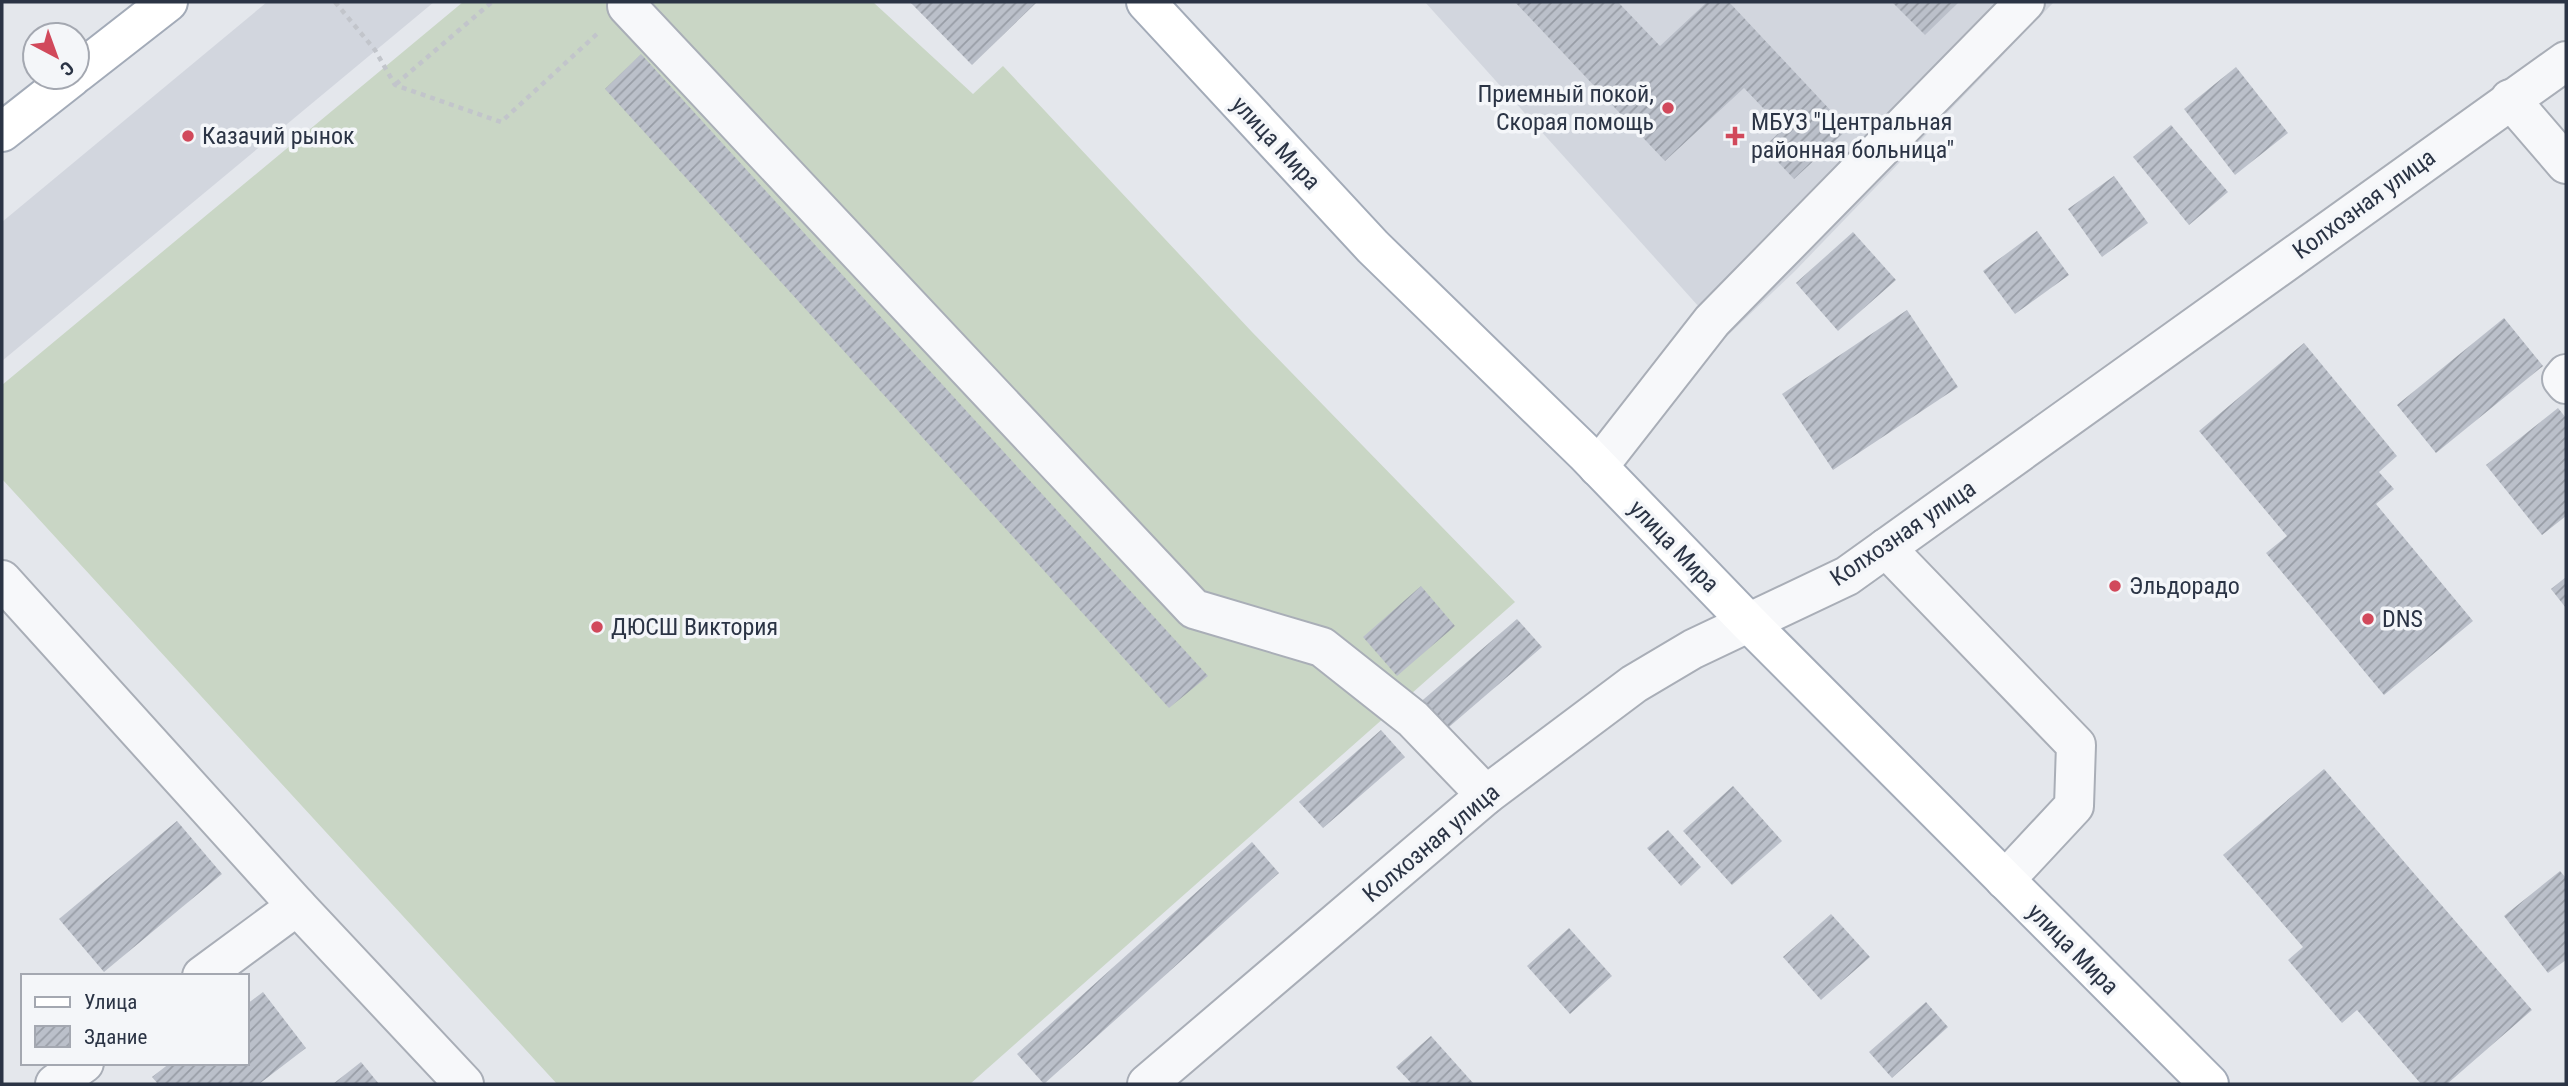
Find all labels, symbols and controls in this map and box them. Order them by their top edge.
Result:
north arrow [21,21,91,91]
text: С [55,56,78,81]
place label: Приемный покой, Скорая помощь [1477,80,1654,136]
street label: улица Мира [1226,91,1326,195]
marker: Приемный покой, Скорая помощь [1660,100,1676,116]
place label: МБУЗ "Центральная районная больница" [1751,108,1954,164]
place label: Казачий рынок [202,122,355,150]
marker: МБУЗ "Центральная районная больница" [1725,126,1745,146]
marker: Казачий рынок [180,128,196,144]
street label: Колхозная улица [2287,143,2441,265]
street label: Колхозная улица [1825,474,1981,592]
street label: улица Мира [1623,494,1725,598]
place label: Эльдорадо [2129,572,2240,600]
marker: Эльдорадо [2107,578,2123,594]
place label: DNS [2382,605,2423,633]
marker: DNS [2360,611,2376,627]
place label: ДЮСШ Виктория [611,613,778,641]
marker: ДЮСШ Виктория [589,619,605,635]
street label: Колхозная улица [1357,778,1505,908]
street label: улица Мира [2022,898,2124,1000]
legend [21,974,248,1065]
text: Улица [84,990,137,1014]
text: Здание [84,1025,148,1049]

